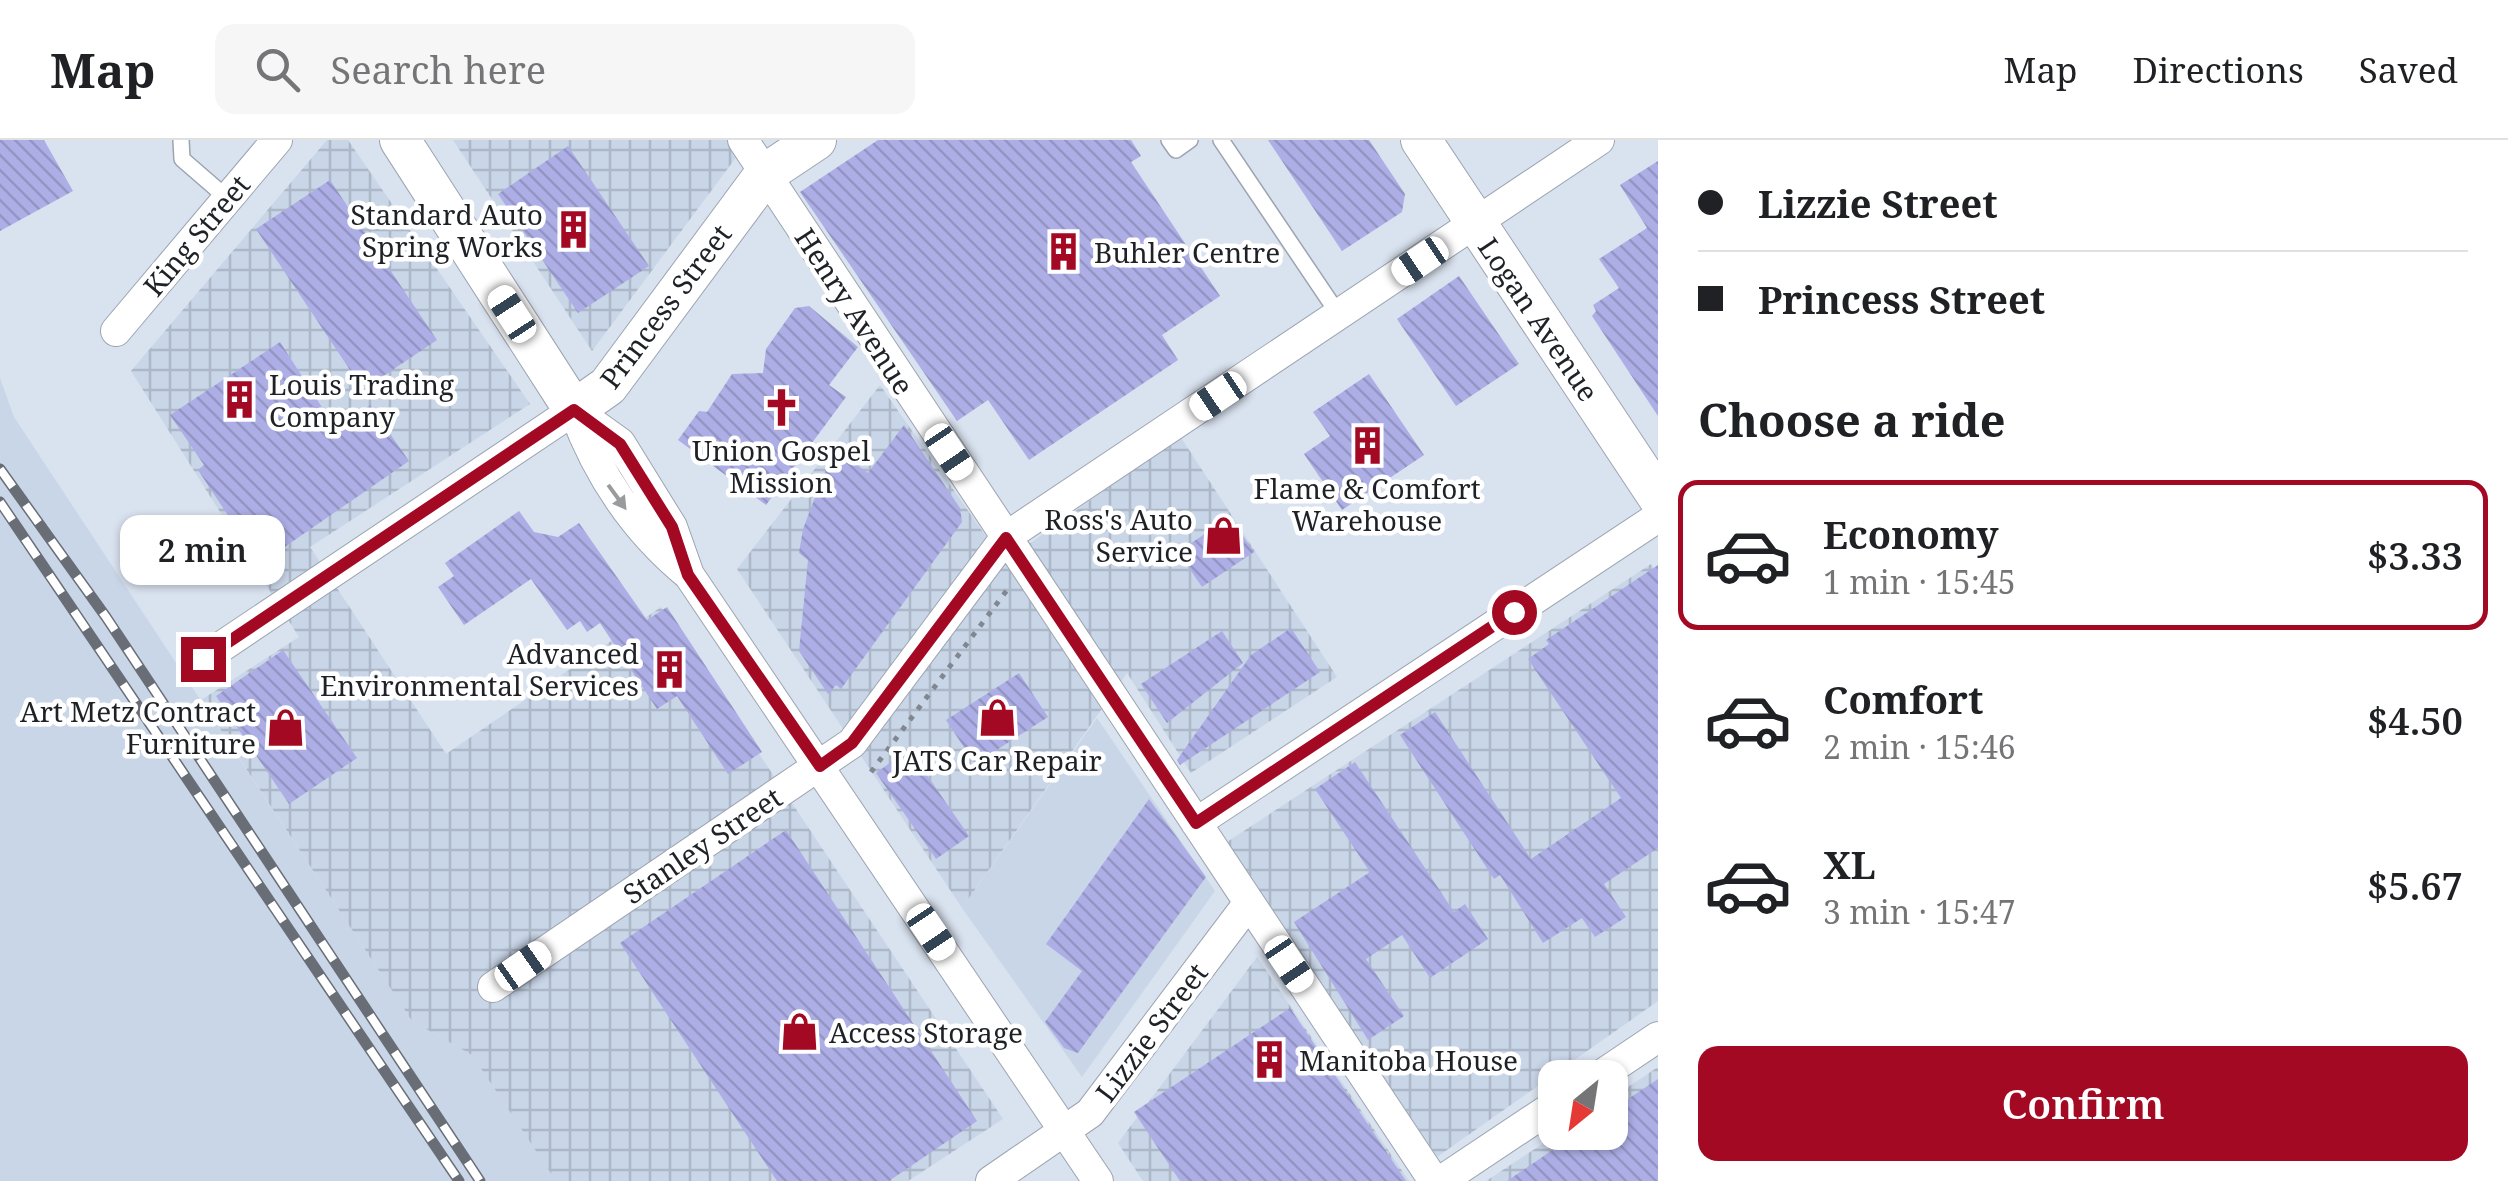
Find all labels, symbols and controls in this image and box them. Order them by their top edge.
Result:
search box [215,24,915,114]
text: Map [50,37,155,102]
icon: search [250,42,305,97]
text: Search here [330,43,546,95]
text: Map [2004,46,2078,93]
text: Directions [2133,46,2304,93]
text: Saved [2359,46,2458,93]
street label: King Street [134,166,258,304]
text: Lizzie Street [1758,177,1998,229]
place label: Standard Auto Spring Works [350,195,543,265]
building icon: Standard Auto Spring Works [552,209,594,251]
street label: Princess Street [591,216,739,396]
street label: Henry Avenue [787,220,923,402]
street label: Logan Avenue [1470,230,1608,408]
building icon: Buhler Centre [1043,231,1085,273]
car [1387,232,1453,290]
place label: Buhler Centre [1094,233,1280,271]
text: Princess Street [1758,273,2045,325]
car [483,281,541,347]
place label: Louis Trading Company [269,365,454,435]
car [1185,367,1251,425]
building icon: Louis Trading Company [218,379,260,421]
church icon: Union Gospel Mission [760,386,802,428]
text: Choose a ride [1698,389,2006,450]
car [920,419,978,485]
building icon: Flame & Comfort Warehouse [1346,424,1388,466]
place label: Union Gospel Mission [692,431,870,501]
place label: Flame & Comfort Warehouse [1253,469,1481,539]
one-way arrow [607,483,627,510]
place label: Ross's Auto Service [1044,500,1193,570]
text: Economy [1823,508,1999,560]
icon: car [1703,510,1793,600]
callout: 2 min [120,514,286,584]
shop icon: Ross's Auto Service [1202,514,1244,556]
text: 2 min [158,528,247,571]
text: $3.33 [2367,529,2463,581]
text: 1 min · 15:45 [1823,560,2016,603]
route start [1492,590,1537,635]
place label: Advanced Environmental Services [320,634,639,704]
route end [181,637,226,682]
building icon: Advanced Environmental Services [648,648,690,690]
text: Comfort [1823,673,1983,725]
icon: car [1703,675,1793,765]
place label: Art Metz Contract Furniture [20,692,256,762]
text: $4.50 [2367,694,2463,746]
shop icon: JATS Car Repair [976,697,1018,739]
shop icon: Art Metz Contract Furniture [265,706,307,748]
text: 2 min · 15:46 [1823,725,2016,768]
place label: JATS Car Repair [891,741,1102,779]
street label: Stanley Street [615,778,789,912]
text: XL [1823,838,1876,890]
icon: car [1703,840,1793,930]
text: $5.67 [2367,859,2463,911]
text: 3 min · 15:47 [1823,890,2016,933]
car [902,899,960,965]
car [1260,931,1318,997]
car [490,937,556,995]
street label: Lizzie Street [1086,955,1216,1109]
shop icon: Access Storage [778,1011,820,1053]
place label: Access Storage [829,1013,1023,1051]
building icon: Manitoba House [1248,1039,1290,1081]
place label: Manitoba House [1299,1041,1518,1079]
button: Confirm [1698,1046,2468,1161]
north arrow [1538,1060,1628,1150]
map controls [1538,1060,1628,1150]

